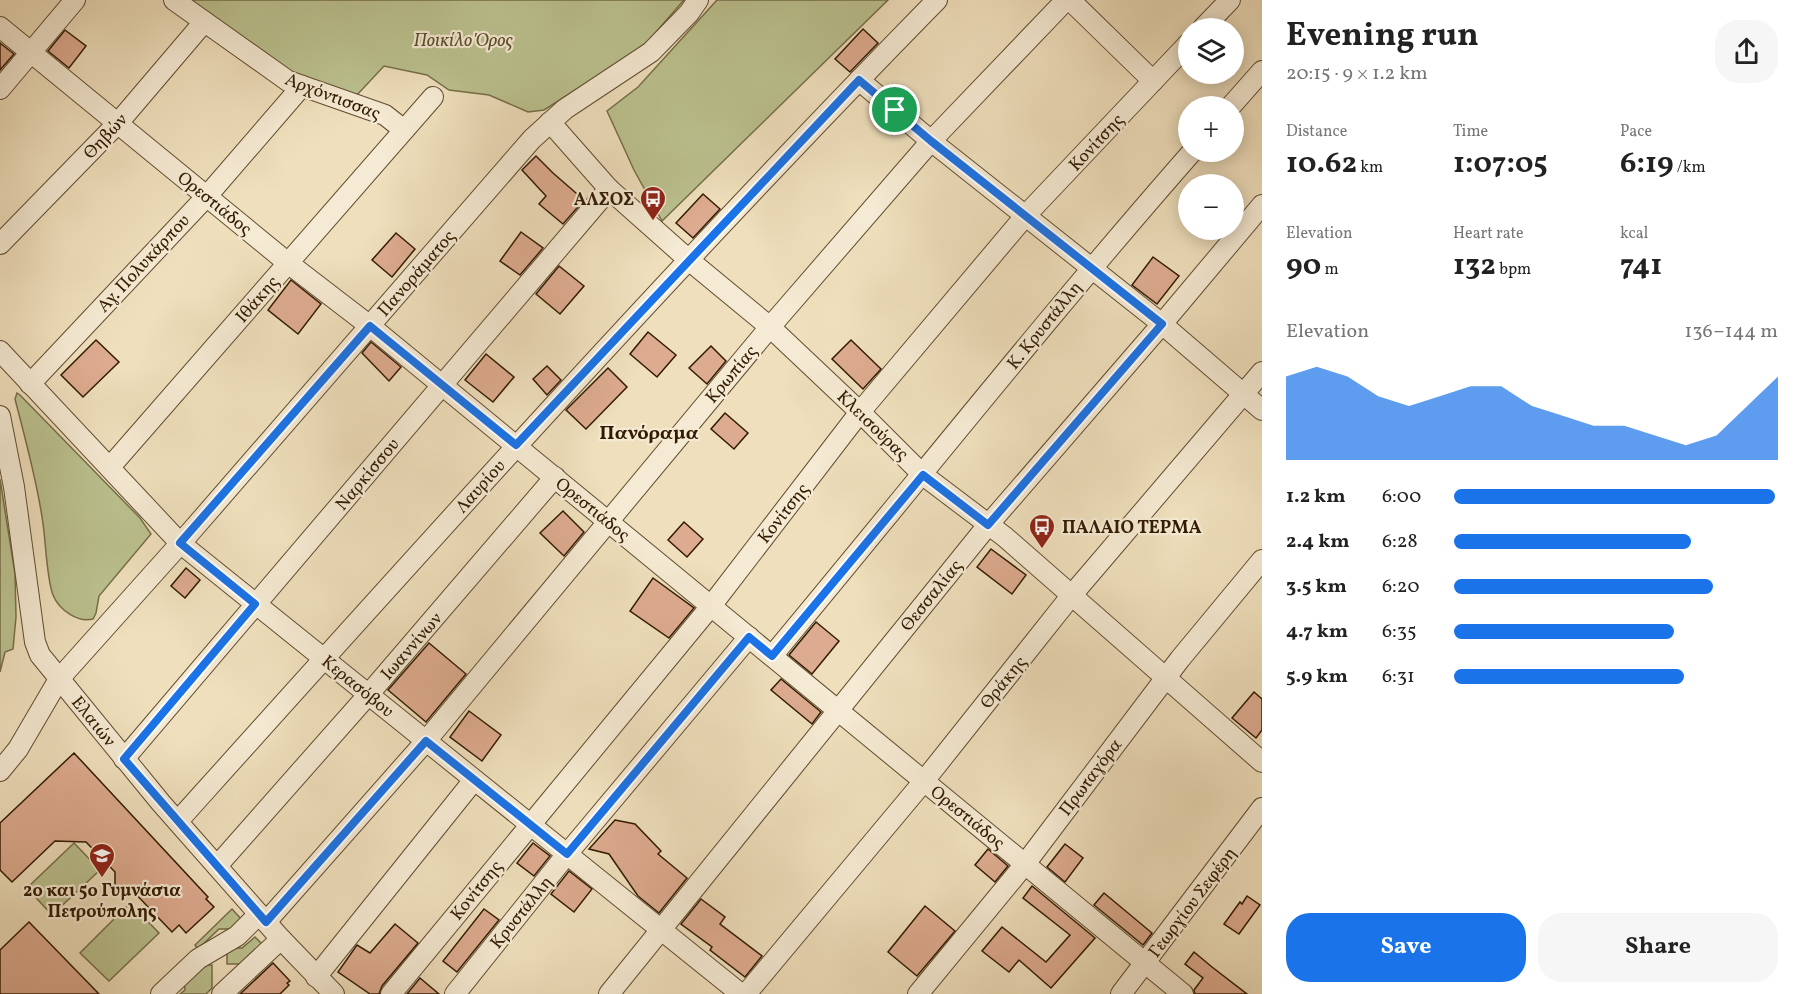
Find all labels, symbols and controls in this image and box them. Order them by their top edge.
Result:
text: Evening run [1286,14,1479,60]
map controls [1178,18,1244,240]
button: layers [1178,18,1244,84]
button: share [1715,20,1778,83]
park label: Ποικίλο Όρος [413,29,513,54]
text: 20:15 · 9 × 1.2 km [1286,60,1428,88]
street label: Αρχόντισσας [281,68,384,127]
pin [869,84,920,135]
icon: arrive [878,93,911,126]
button: + [1178,96,1244,162]
street label: Θηβών [78,108,134,165]
street label: Κονίτσης [1064,109,1130,177]
text: Distance [1286,121,1347,143]
text: Time [1453,121,1488,143]
text: Pace [1620,121,1652,143]
text: 10.62 [1286,143,1357,185]
text: 1:07:05 [1453,143,1548,185]
text: 6:19 [1620,143,1674,185]
text: km [1357,157,1383,179]
text: /km [1674,157,1706,179]
street label: Ορεστιάδος [171,166,257,242]
button: − [1178,174,1244,240]
bus stop icon: ΑΛΣΟΣ [638,184,668,222]
place label: ΑΛΣΟΣ [574,188,634,213]
street label: Αγ. Πολυκάρπου [92,209,196,319]
text: Elevation [1286,223,1353,245]
text: Heart rate [1453,223,1524,245]
text: kcal [1620,223,1648,245]
street label: Πανοράματος [372,225,462,323]
text: 90 [1286,245,1321,287]
text: 132 [1453,245,1496,287]
text: 741 [1620,245,1662,287]
text: m [1321,259,1339,281]
text: bpm [1496,259,1531,281]
street label: Ιθάκης [231,271,286,329]
street label: Κ. Κρυστάλλη [1002,276,1089,375]
text: Elevation [1286,318,1369,346]
text: 136–144 m [1685,318,1778,346]
street label: Κρωπίας [700,340,764,410]
street label: Κλεισούρας [830,385,914,467]
district label: Πανόραμα [599,420,699,448]
street label: Ναρκίσσου [330,433,406,517]
street label: Λαυρίου [450,455,512,519]
street label: Ορεστιάδος [549,472,635,548]
street label: Κονίτσης [753,478,816,550]
text: 1.2 km [1286,483,1346,511]
text: 6:00 [1382,483,1421,511]
bus stop icon: ΠΑΛΑΙΟ ΤΕΡΜΑ [1027,512,1057,550]
place label: ΠΑΛΑΙΟ ΤΕΡΜΑ [1062,516,1202,541]
text: 2.4 km [1286,528,1350,556]
text: 6:28 [1382,528,1418,556]
street label: Θεσσαλίας [895,555,969,637]
text: 3.5 km [1286,573,1347,601]
text: 6:20 [1382,573,1419,601]
street label: Ιωαννίνων [376,607,449,686]
text: 4.7 km [1286,618,1348,646]
text: 6:35 [1382,618,1417,646]
street label: Κερασόβου [315,650,399,724]
street label: Θράκης [975,651,1033,715]
text: 5.9 km [1286,663,1348,691]
text: 6:31 [1382,663,1415,691]
street label: Ελαιών [65,691,121,753]
street label: Πρωταγόρα [1054,734,1129,822]
street label: Ορεστιάδος [924,780,1010,856]
school or university icon: 2ο και 5ο Γυμνάσια Πετρούπολης [87,841,117,879]
street label: Γεωργίου Σεφέρη [1143,842,1243,963]
street label: Κονίτσης [445,856,509,926]
street label: Κρυστάλλη [485,871,559,955]
place label: 2ο και 5ο Γυμνάσια Πετρούπολης [23,879,181,925]
button: Save [1286,913,1526,982]
button: Share [1538,913,1778,982]

